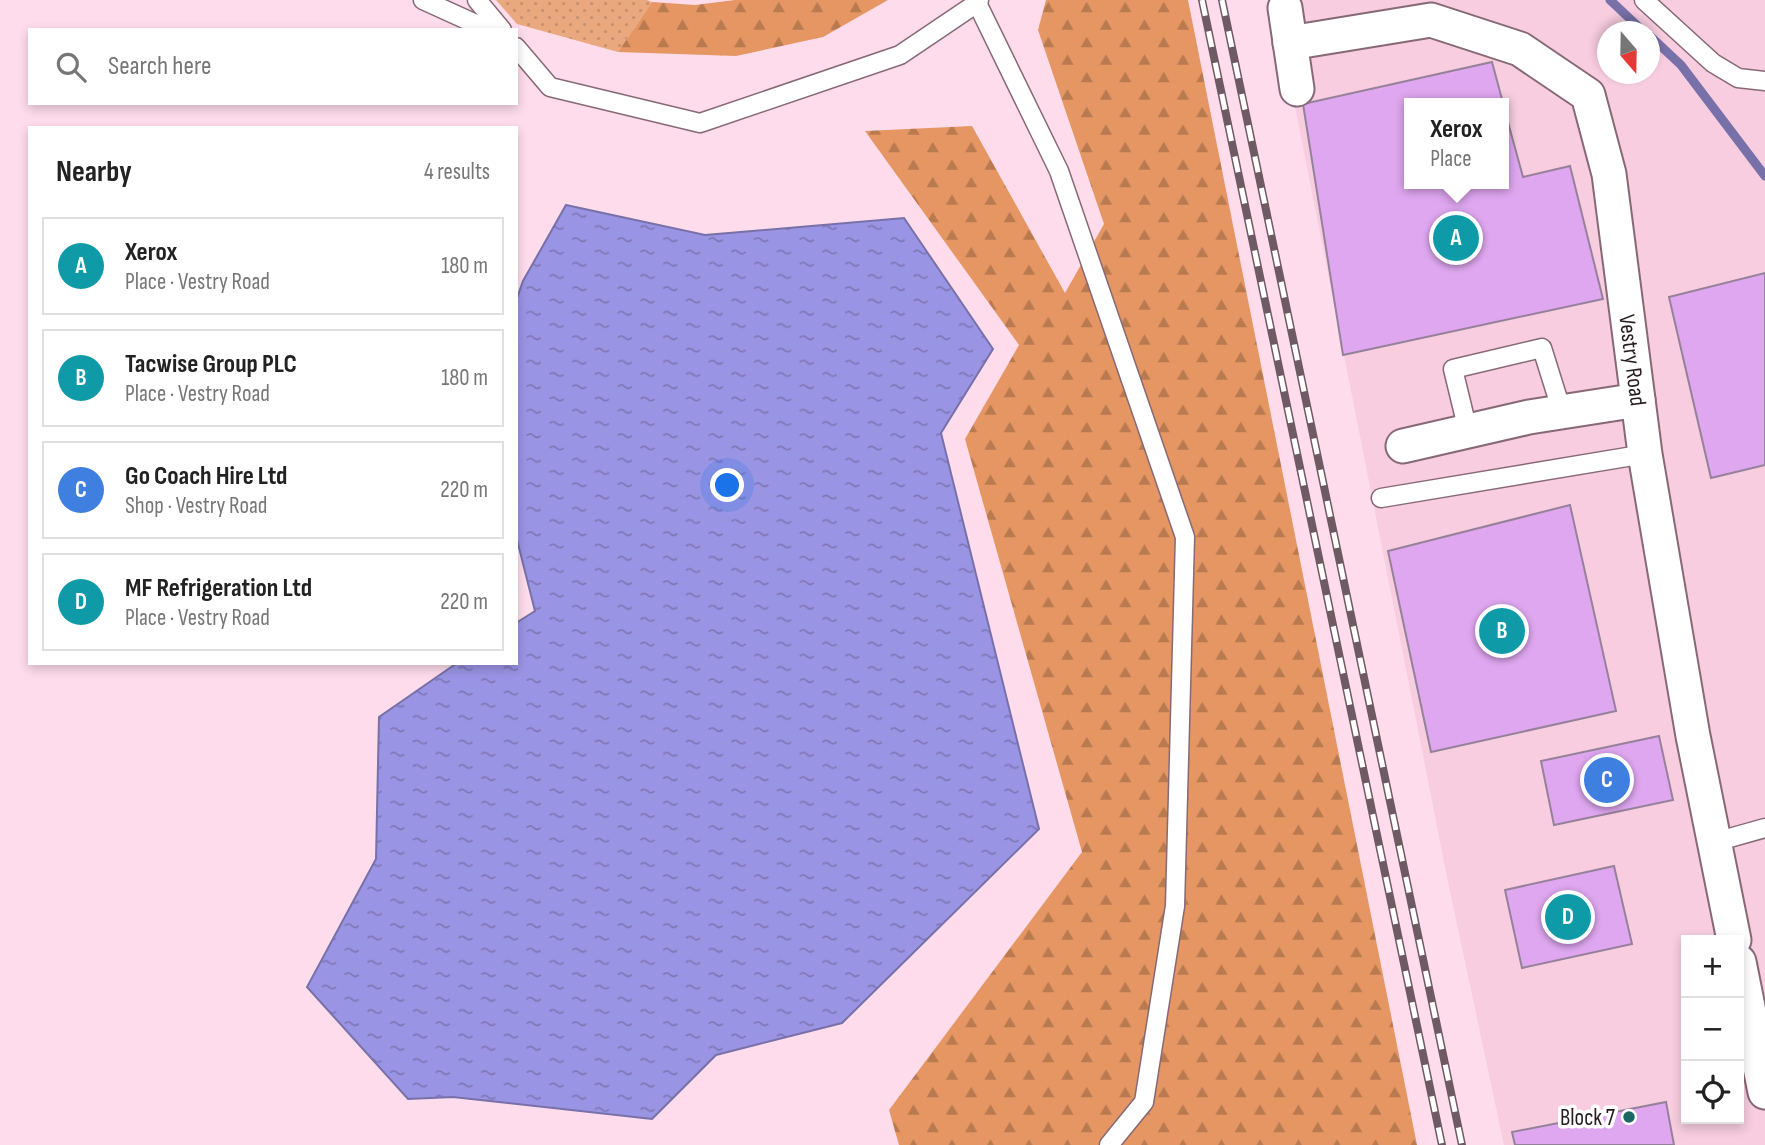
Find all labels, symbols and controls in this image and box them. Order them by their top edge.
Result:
north arrow [1597,21,1660,84]
search box [28,28,518,105]
icon: search [52,48,90,86]
text: Search here [108,51,211,82]
popup [1404,98,1509,189]
text: Xerox [1430,114,1483,145]
text: Place [1430,145,1472,173]
text: Nearby [56,154,132,190]
text: 4 results [424,158,490,186]
pin: A [1433,212,1479,264]
text: Xerox [125,237,177,268]
text: A [76,252,86,280]
text: 180 m [441,252,488,280]
text: Place · Vestry Road [125,268,270,296]
street label: Vestry Road [1612,313,1652,408]
text: Tacwise Group PLC [125,349,297,380]
text: B [76,364,86,392]
text: 180 m [441,364,488,392]
text: Place · Vestry Road [125,380,270,408]
text: Go Coach Hire Ltd [125,461,287,492]
your location [710,468,744,502]
text: C [75,476,87,504]
text: 220 m [440,476,488,504]
text: Shop · Vestry Road [125,492,267,520]
text: MF Refrigeration Ltd [125,573,312,604]
text: D [75,588,87,616]
text: 220 m [440,588,488,616]
text: Place · Vestry Road [125,604,270,632]
pin: B [1479,605,1525,657]
pin: C [1584,754,1630,806]
pin: D [1545,891,1591,943]
map controls [1681,935,1744,1124]
button: + [1681,935,1744,998]
button: − [1681,998,1744,1061]
button: locate [1681,1061,1744,1124]
place label: Block 7 [1560,1104,1615,1132]
marker: Block 7 [1621,1109,1637,1125]

